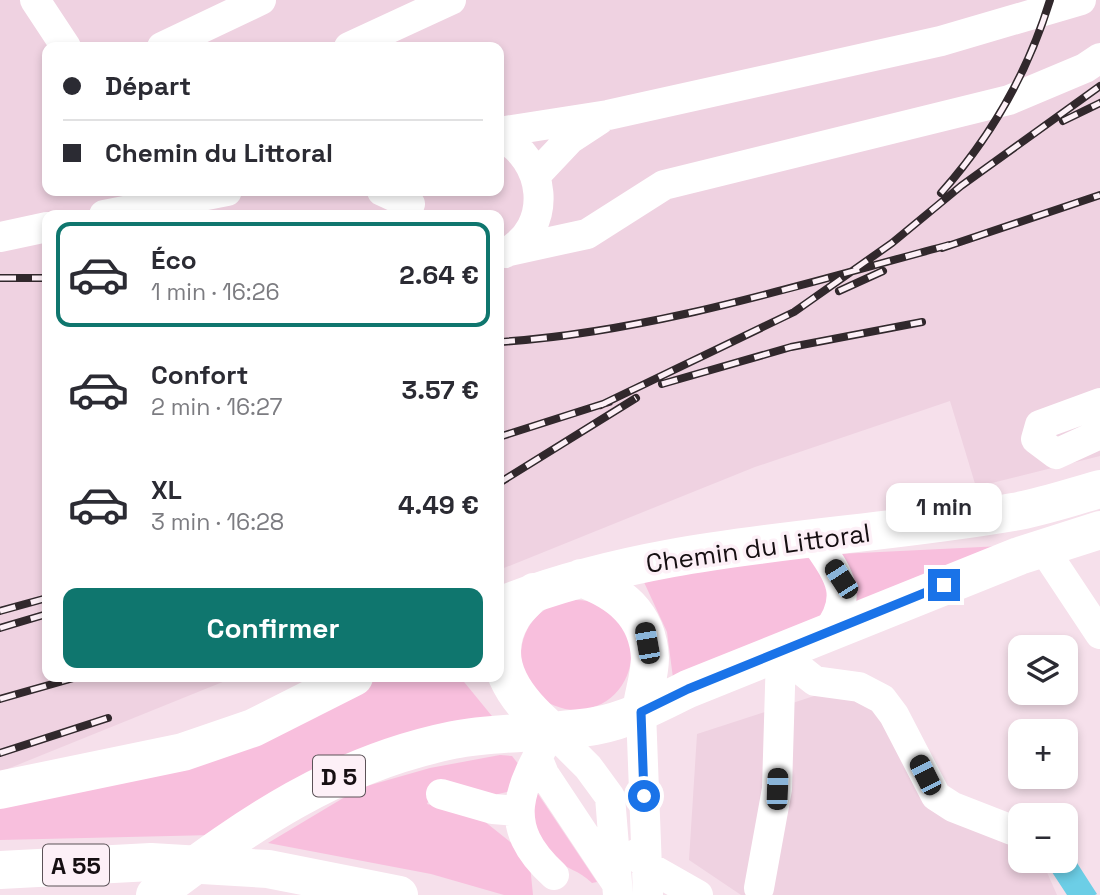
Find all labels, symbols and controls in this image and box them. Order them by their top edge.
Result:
text: Départ [105,69,191,103]
text: Chemin du Littoral [105,136,333,170]
icon: car [67,243,130,306]
text: Éco [151,243,197,277]
text: 2.64 € [399,258,479,292]
text: 1 min · 16:26 [151,277,280,307]
icon: car [67,358,130,421]
text: Confort [151,358,248,392]
text: 3.57 € [402,373,479,407]
text: 2 min · 16:27 [151,392,283,422]
icon: car [67,473,130,536]
text: XL [151,473,182,507]
callout: 1 min [886,484,1002,532]
text: 4.49 € [398,488,479,522]
text: 1 min [916,492,972,522]
text: 3 min · 16:28 [151,507,284,537]
street label: Chemin du Littoral [644,515,872,581]
car [821,556,862,602]
route end [928,569,960,601]
button: Confirmer [63,588,483,668]
car [634,620,661,666]
map controls [1008,635,1078,873]
button: layers [1008,635,1078,705]
button: + [1008,719,1078,789]
car [907,752,944,798]
road number: D 5 [313,756,365,796]
car [766,768,789,810]
route start [628,780,660,812]
button: − [1008,803,1078,873]
road number: A 55 [43,844,109,886]

